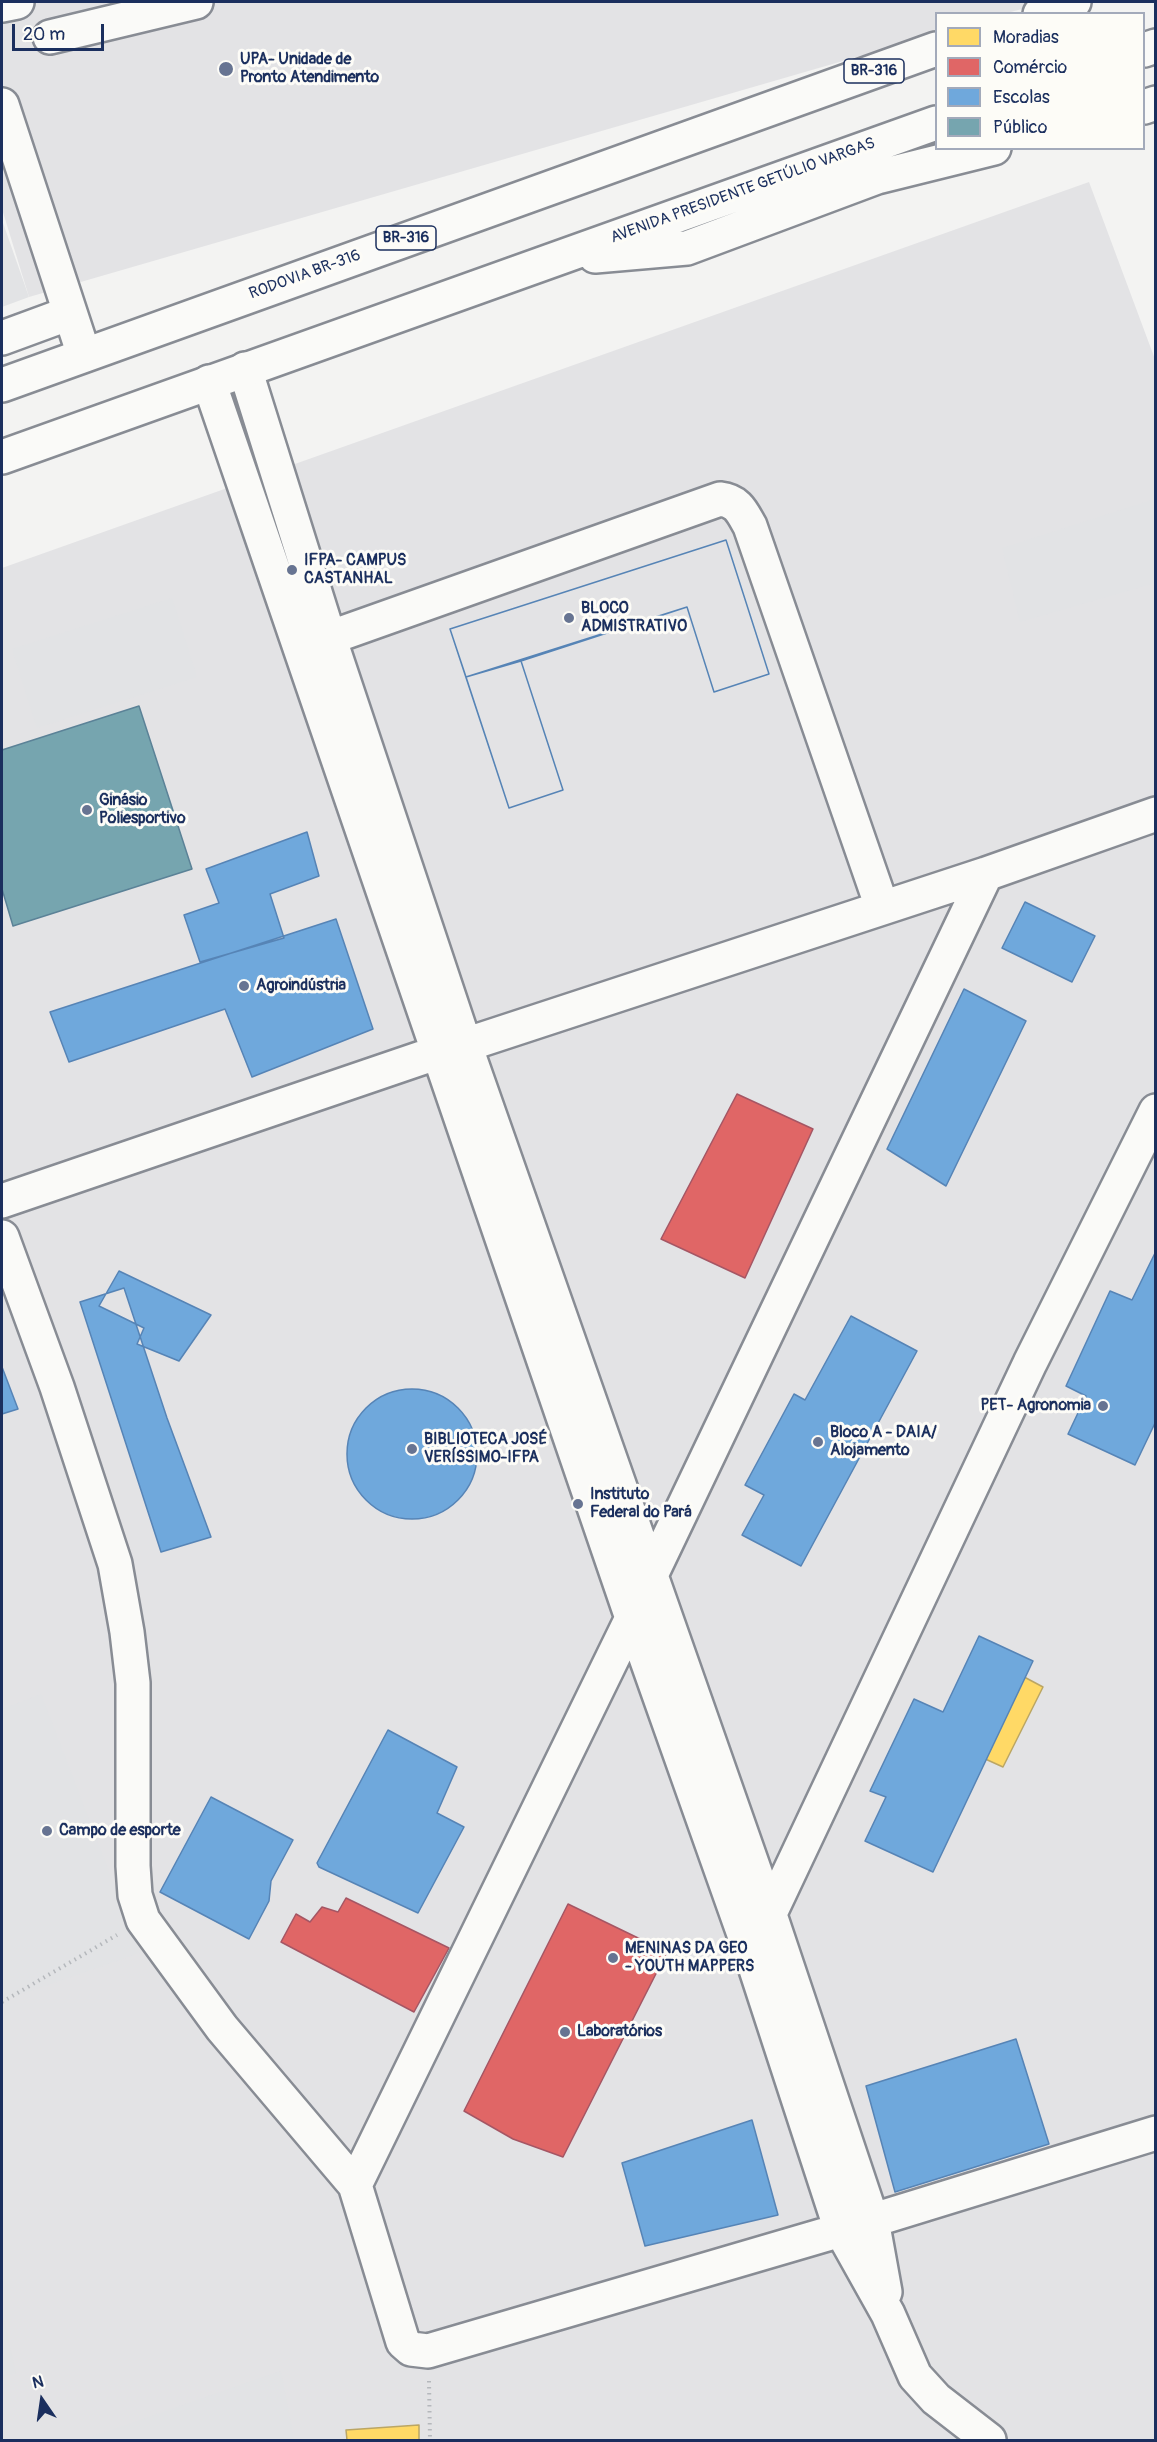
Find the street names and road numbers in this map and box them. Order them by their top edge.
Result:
road number: BR-316 [844,59,904,83]
street label: AVENIDA PRESIDENTE GETÚLIO VARGAS [608,134,878,248]
road number: BR-316 [376,226,436,250]
street label: RODOVIA BR-316 [247,246,363,304]

